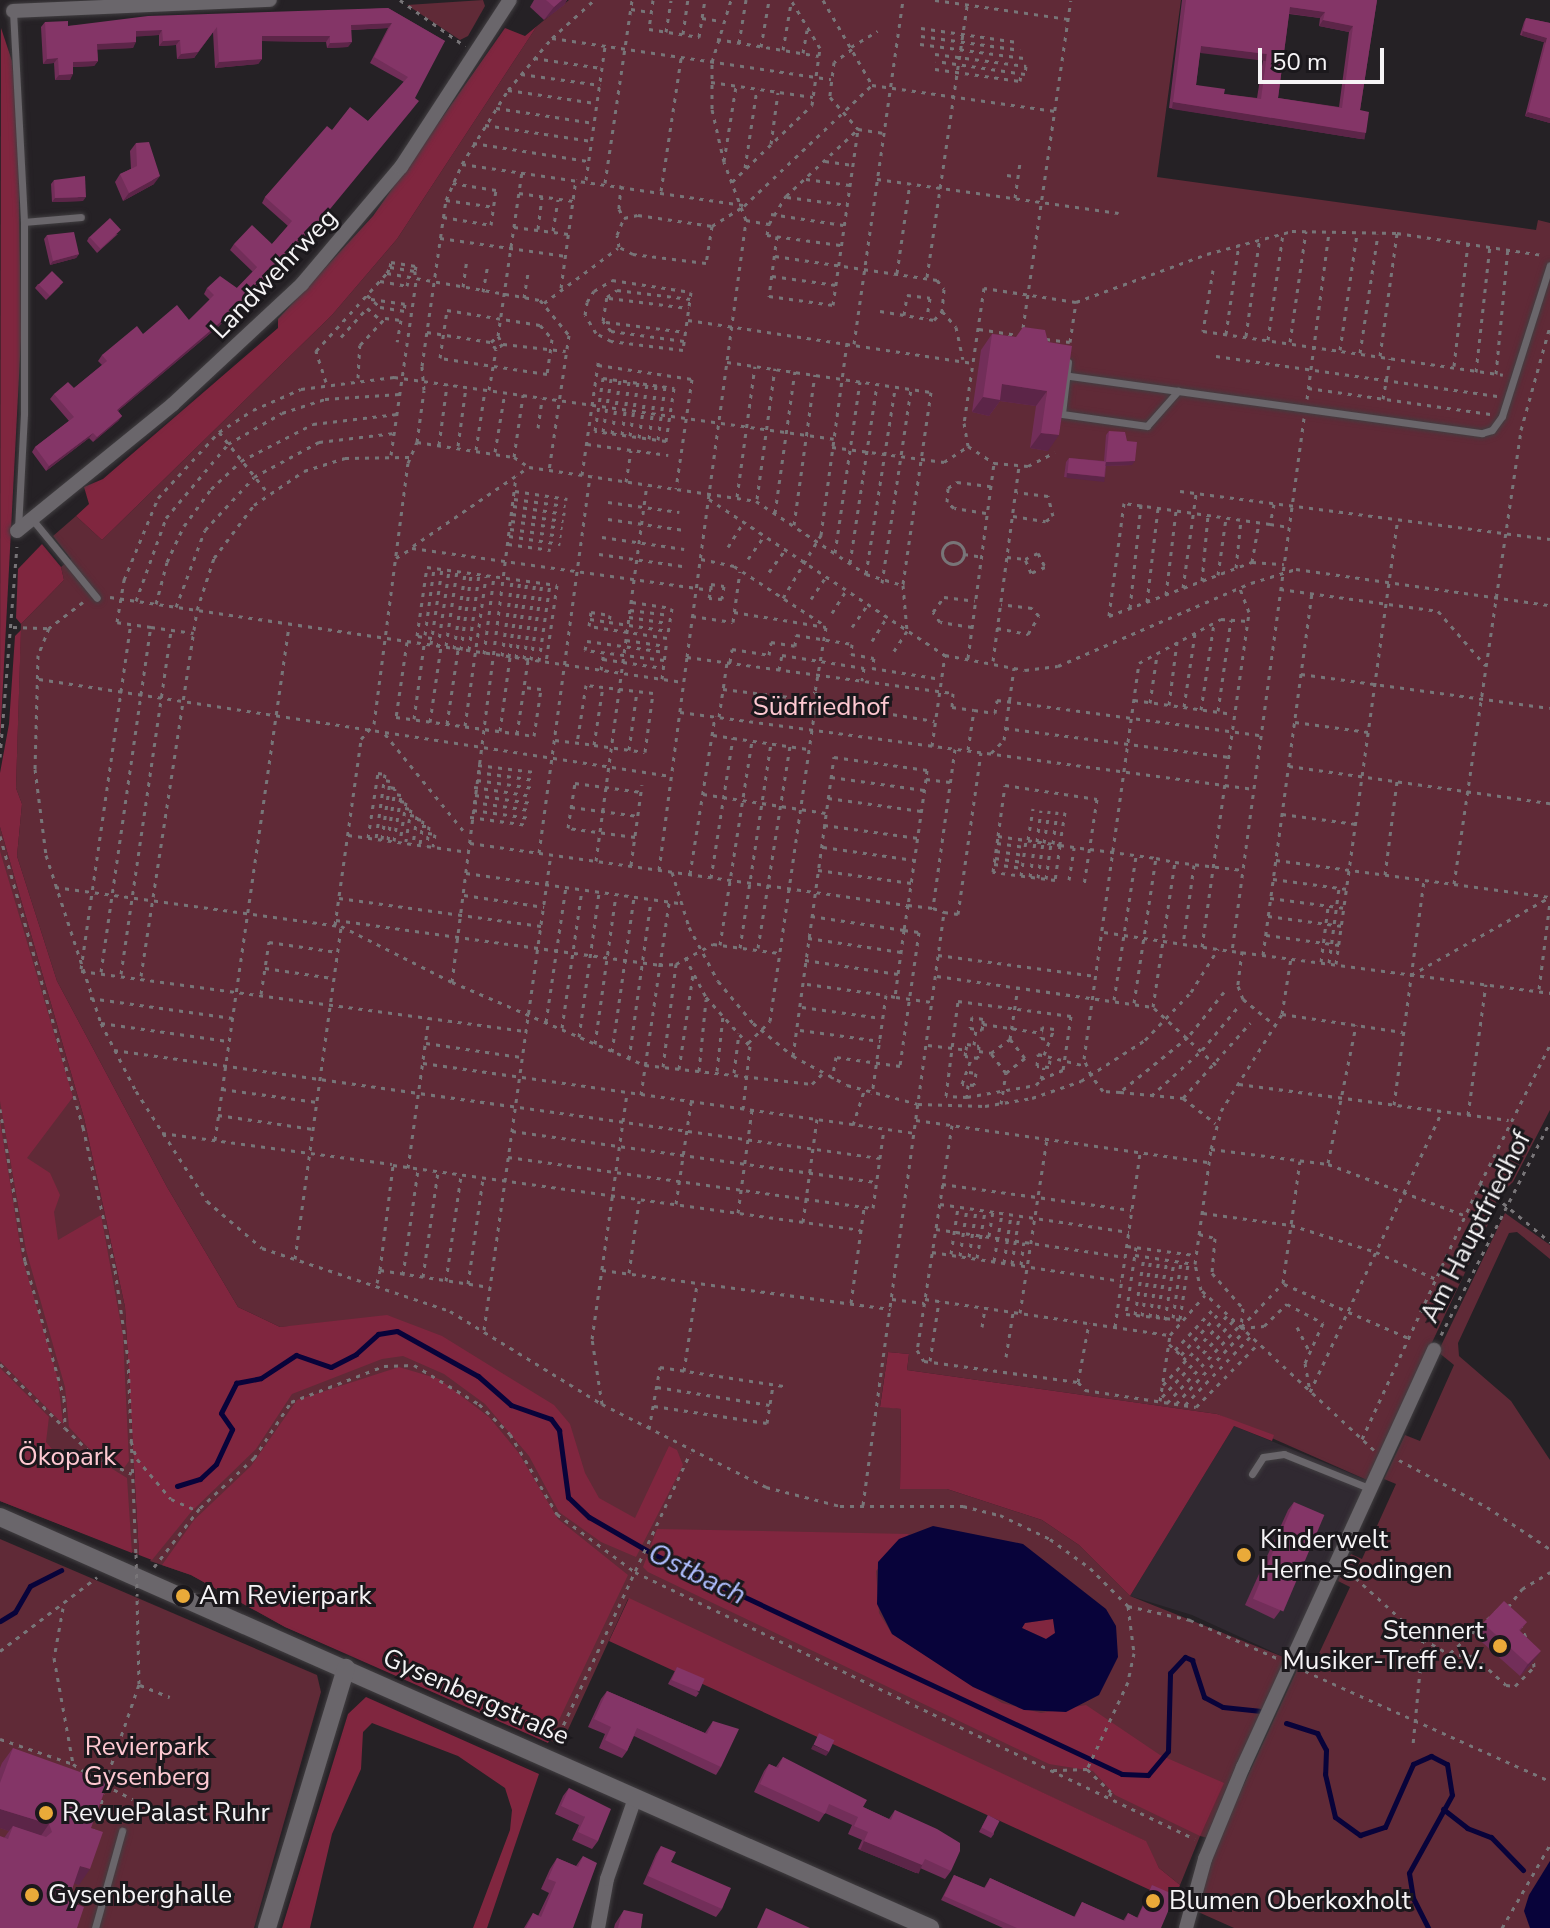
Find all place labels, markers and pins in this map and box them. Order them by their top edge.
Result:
place label: Kinderwelt Herne-Sodingen [1260,1524,1453,1586]
marker: Kinderwelt Herne-Sodingen [1235,1546,1253,1564]
place label: Am Revierpark [199,1580,371,1612]
marker: Am Revierpark [174,1587,192,1605]
place label: Stennert Musiker-Treff e.V. [1283,1615,1484,1676]
marker: Stennert Musiker-Treff e.V. [1491,1637,1509,1655]
place label: RevuePalast Ruhr [62,1797,270,1829]
marker: RevuePalast Ruhr [37,1804,55,1822]
place label: Gysenberghalle [48,1879,232,1911]
place label: Blumen Oberkoxholt [1169,1885,1411,1917]
marker: Gysenberghalle [23,1886,41,1904]
marker: Blumen Oberkoxholt [1144,1892,1162,1910]

